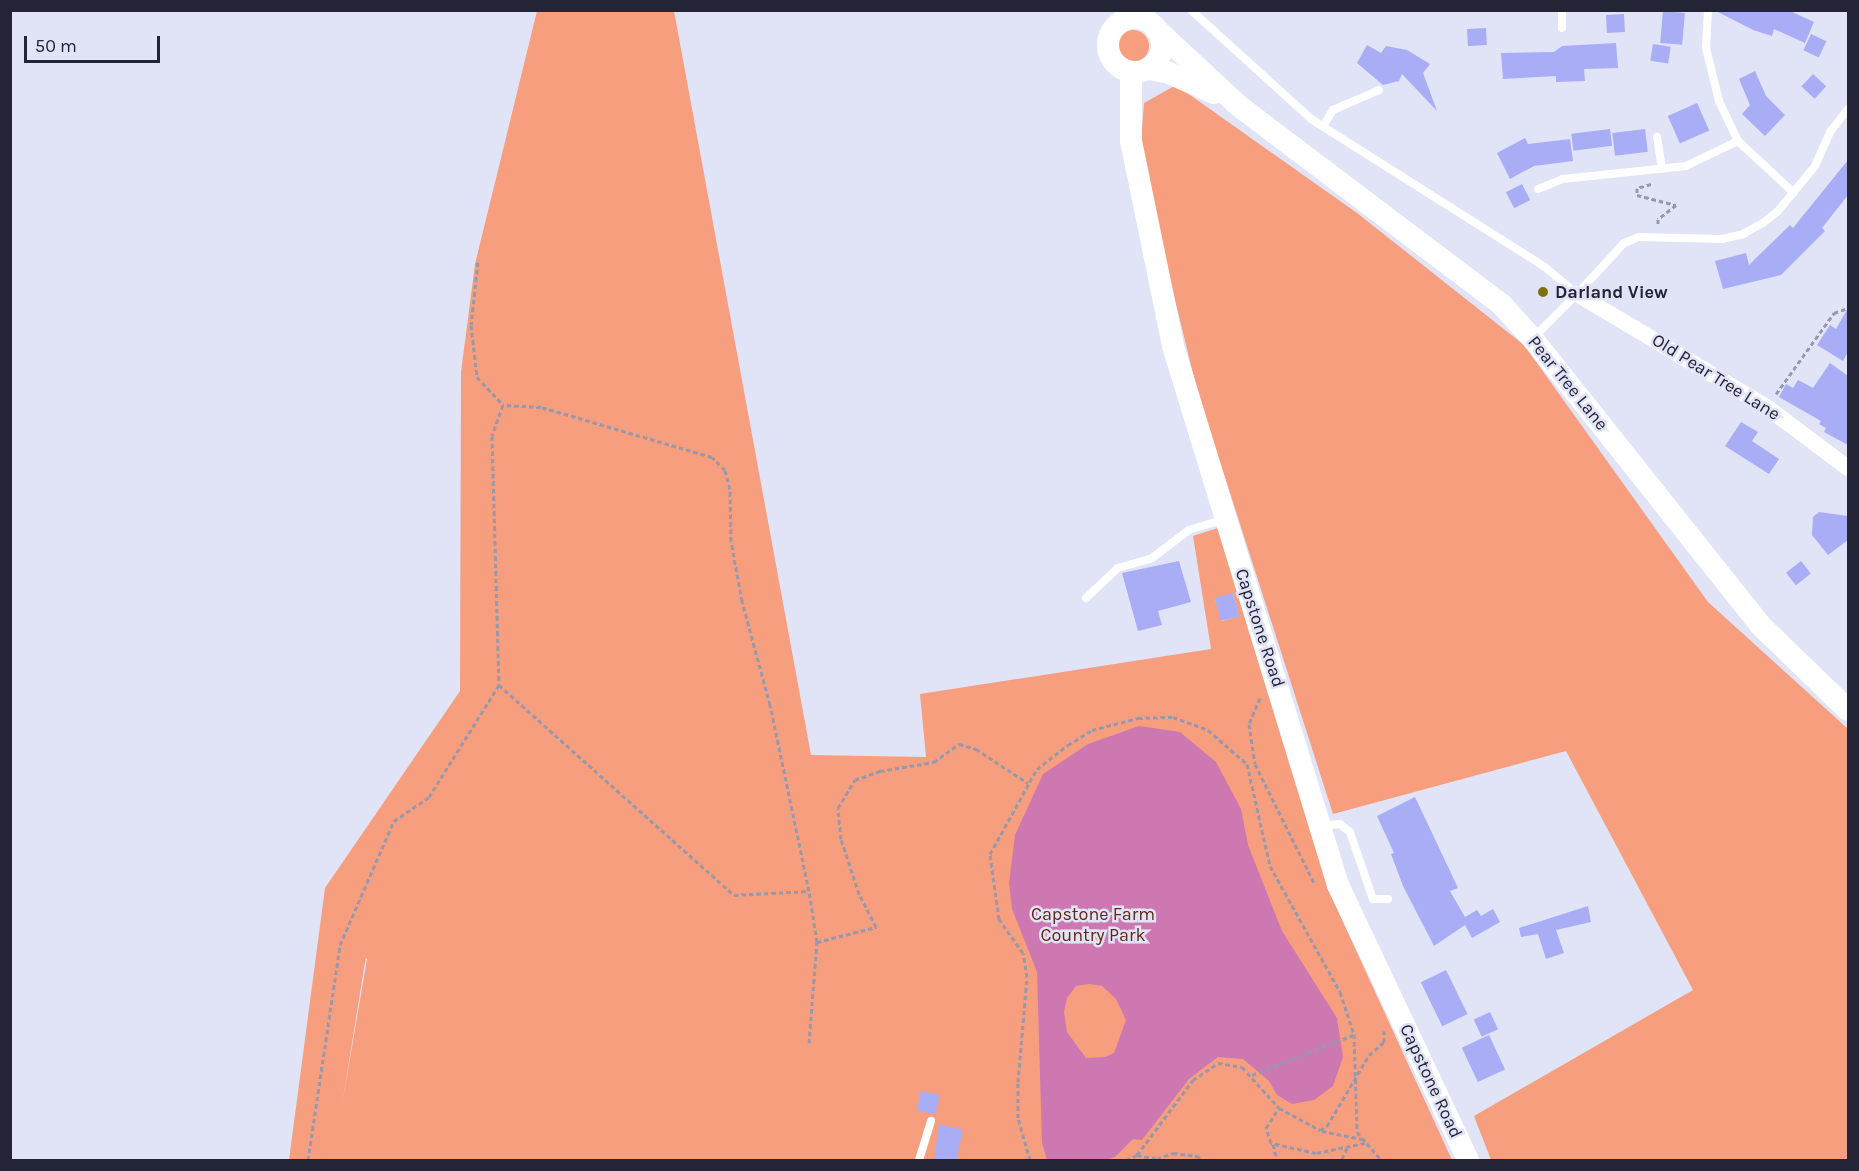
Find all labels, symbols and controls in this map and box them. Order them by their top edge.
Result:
scale bar [27,24,164,62]
text: 50 m [35,35,77,57]
place label: Darland View [1555,281,1668,303]
marker: Darland View [1536,285,1550,299]
street label: Old Pear Tree Lane [1648,329,1784,425]
street label: Pear Tree Lane [1523,331,1613,435]
street label: Capstone Road [1231,566,1289,690]
park label: Capstone Farm Country Park [1031,904,1155,946]
street label: Capstone Road [1395,1021,1467,1141]

